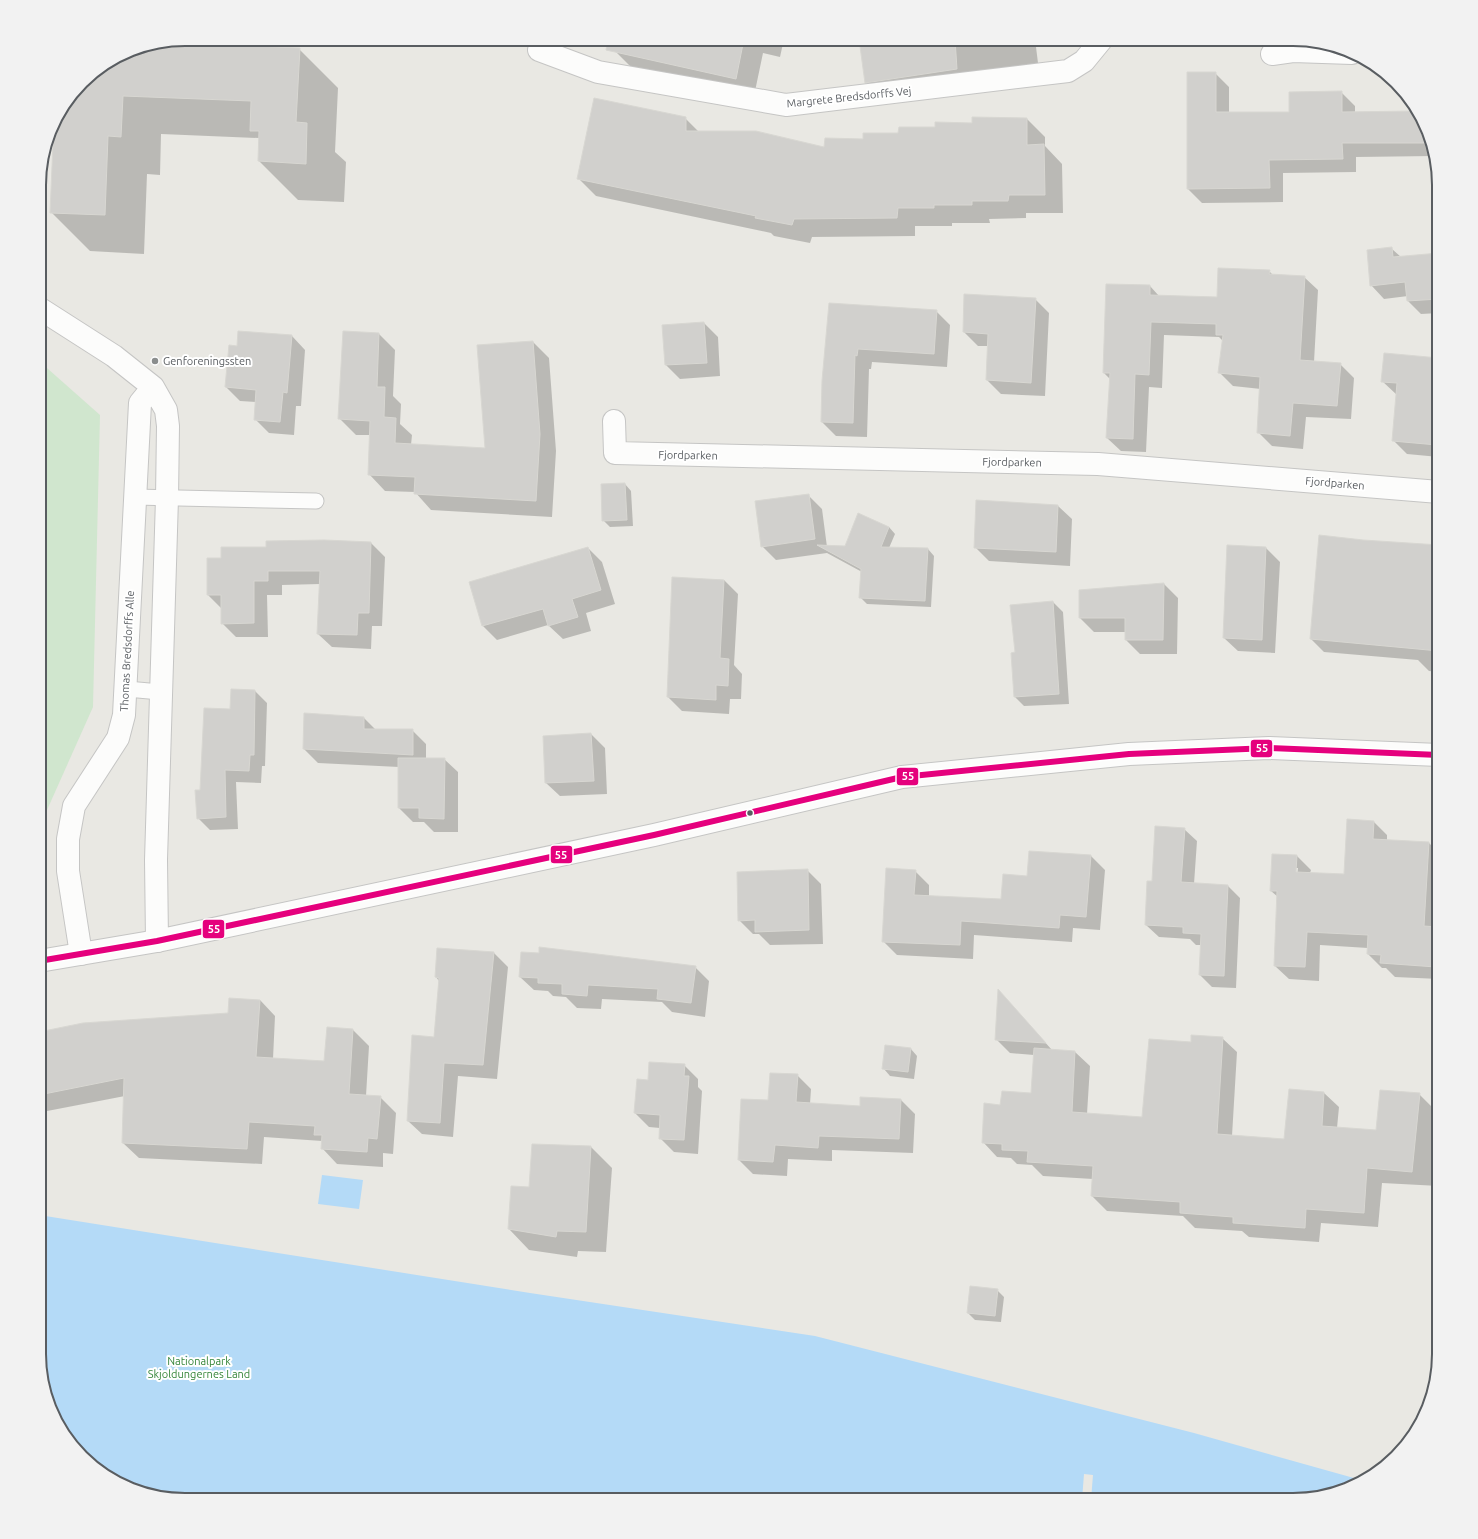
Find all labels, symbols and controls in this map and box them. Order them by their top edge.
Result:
street label: Margrete Bredsdorffs Vej [786,84,912,110]
place label: Genforeningssten [163,355,251,367]
marker: Genforeningssten [150,356,160,366]
street label: Fjordparken [658,448,718,462]
street label: Fjordparken [982,455,1042,469]
street label: Fjordparken [1305,474,1365,492]
street label: Thomas Bredsdorffs Alle [118,590,136,712]
line badge: 55 [1250,739,1273,758]
text: 55 [1256,742,1268,754]
line badge: 55 [896,767,919,786]
text: 55 [902,770,914,782]
unlabelled marker [745,808,755,818]
line badge: 55 [550,845,573,864]
text: 55 [555,849,567,861]
line badge: 55 [202,919,225,939]
text: 55 [208,923,220,935]
park label: Nationalpark Skjoldungernes Land [148,1355,250,1380]

